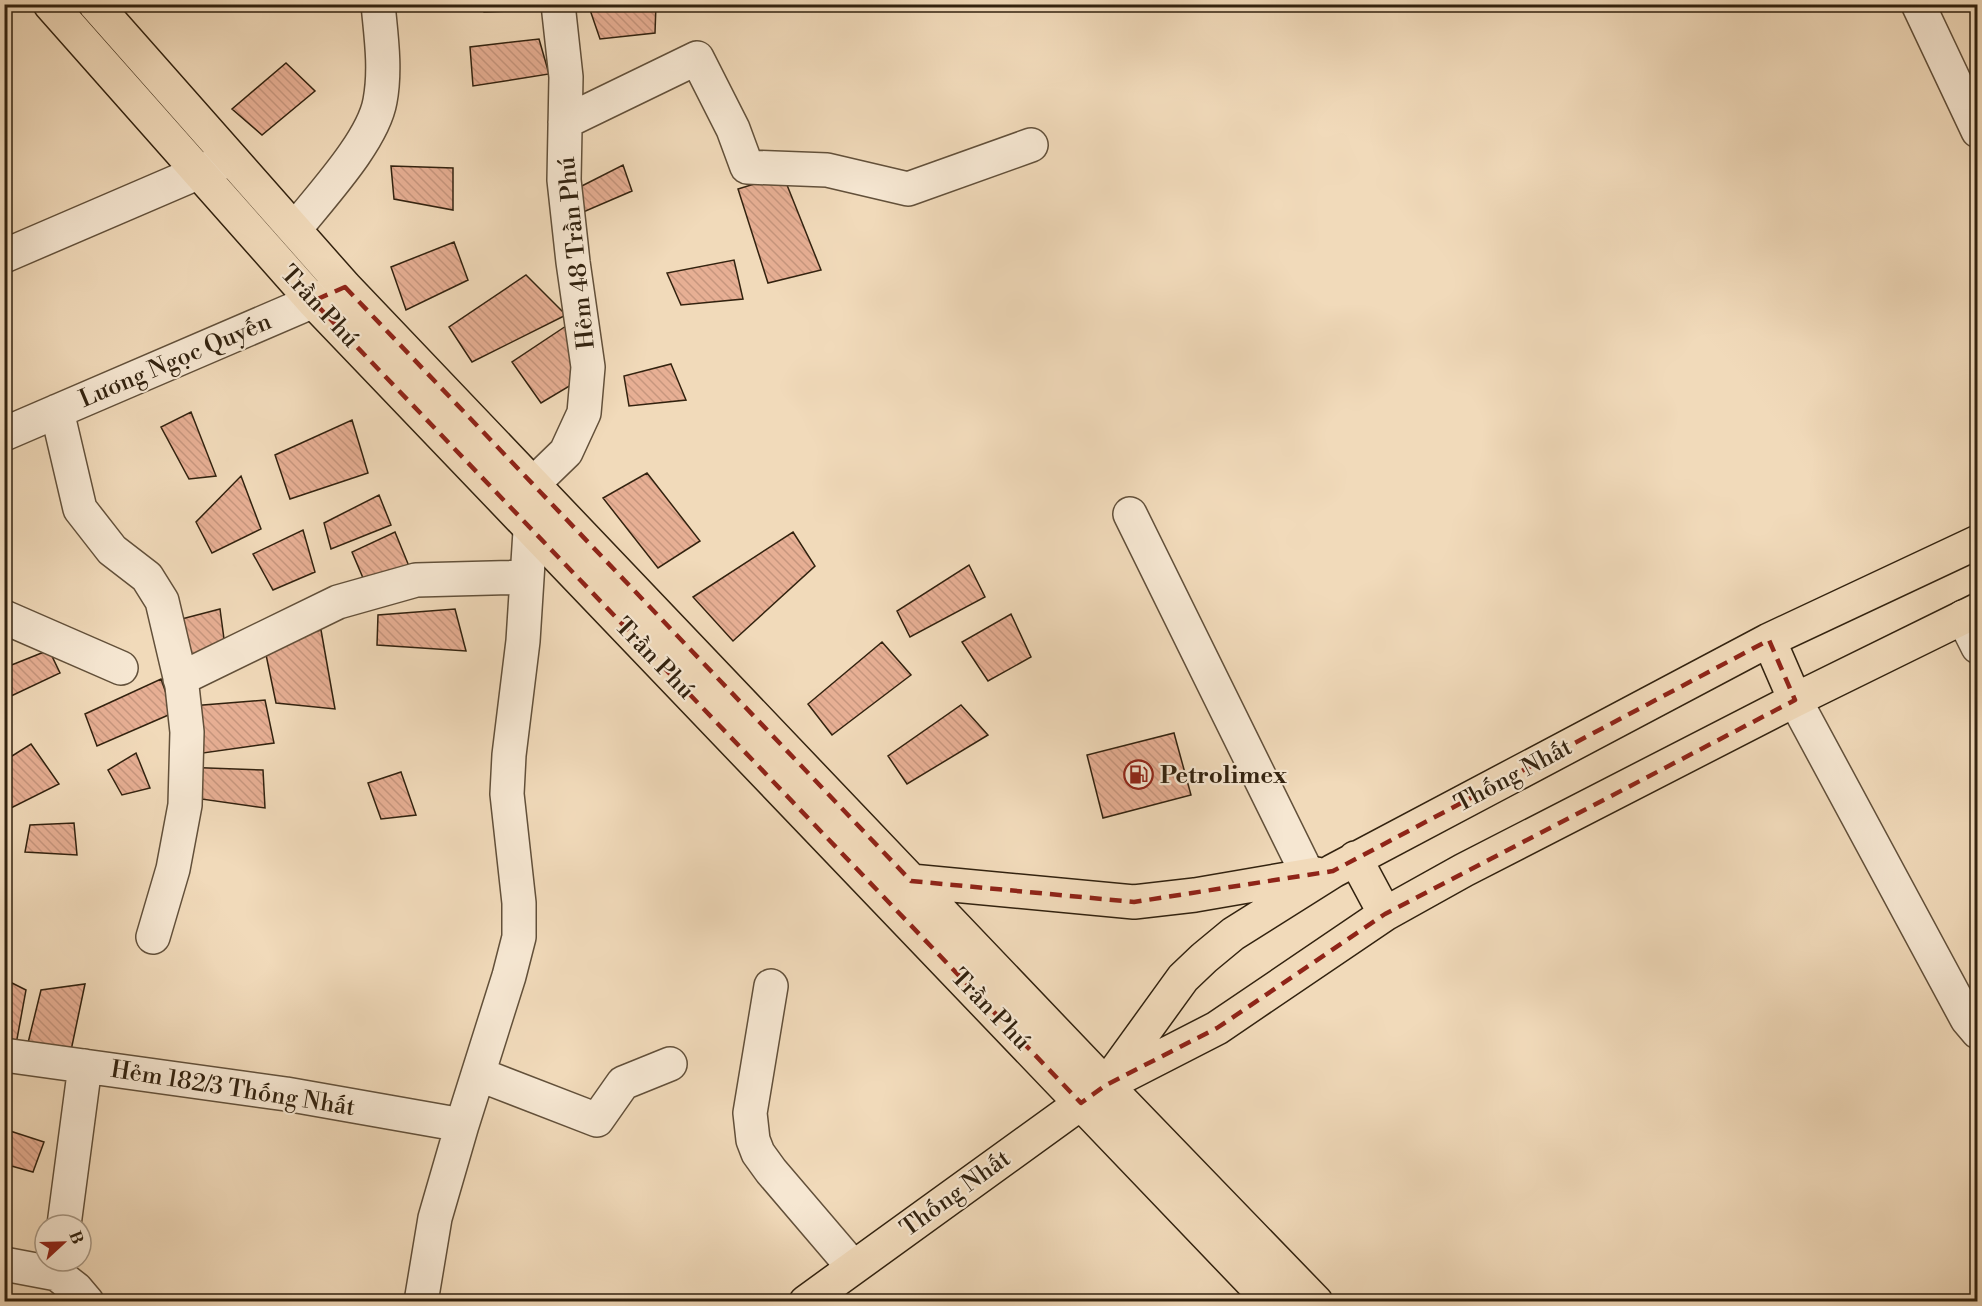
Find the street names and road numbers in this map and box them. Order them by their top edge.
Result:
street label: Hẻm 48 Trần Phú [552,155,602,351]
street label: Trần Phú [274,259,365,354]
street label: Lương Ngọc Quyến [75,307,276,415]
street label: Trần Phú [608,612,701,706]
street label: Thống Nhất [1450,732,1578,819]
street label: Trần Phú [944,963,1037,1057]
street label: Hẻm 182/3 Thống Nhất [109,1055,358,1123]
street label: Thống Nhất [895,1144,1017,1244]

